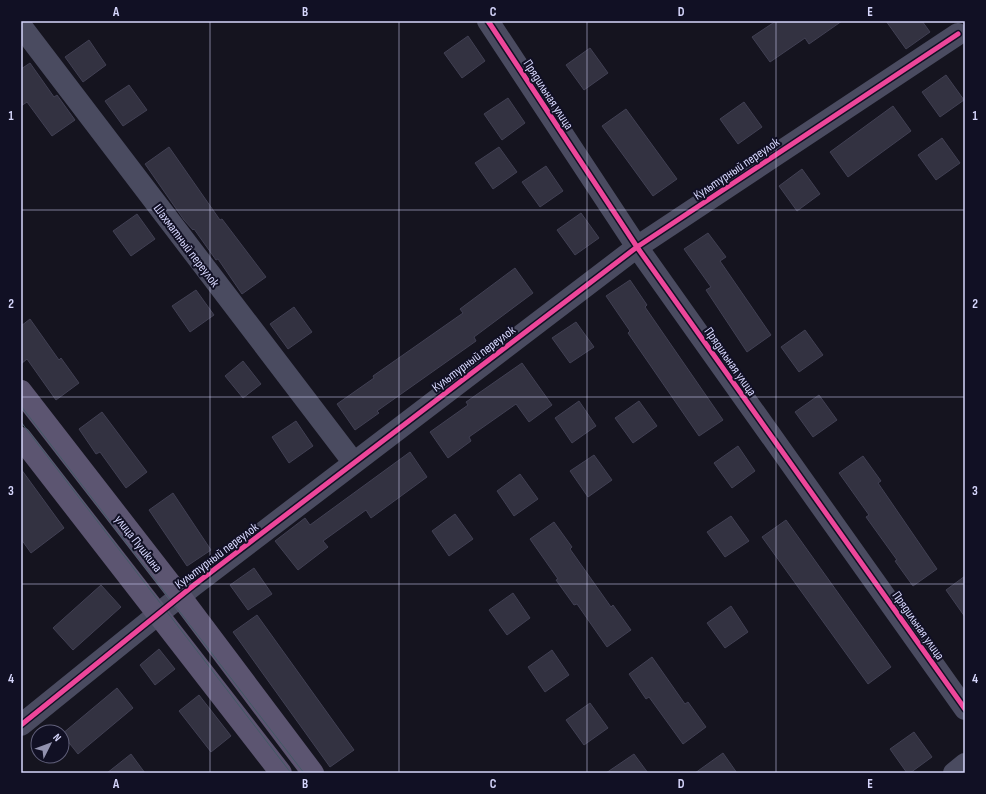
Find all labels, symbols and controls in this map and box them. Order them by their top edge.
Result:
text: A [112,4,120,20]
text: B [302,4,308,20]
text: C [490,4,497,20]
text: D [678,4,685,20]
text: E [867,4,873,20]
street label: Прядильная улица [520,56,577,133]
text: 1 [8,108,14,124]
text: 1 [972,108,978,124]
street label: Культурный переулок [690,134,783,204]
street label: Шахматный переулок [150,201,223,290]
text: 2 [8,296,14,312]
text: 2 [972,296,978,312]
street label: Культурный переулок [429,322,519,395]
street label: Прядильная улица [701,324,760,399]
text: 3 [8,483,14,499]
text: 3 [972,483,978,499]
street label: улица Пушкина [111,512,165,575]
street label: Культурный переулок [172,519,262,592]
street label: Прядильная улица [889,588,948,663]
text: 4 [8,671,14,687]
text: 4 [972,671,978,687]
north arrow [30,724,70,764]
text: N [50,731,64,744]
text: A [112,776,120,792]
text: B [302,776,308,792]
text: C [490,776,497,792]
text: D [678,776,685,792]
text: E [867,776,873,792]

